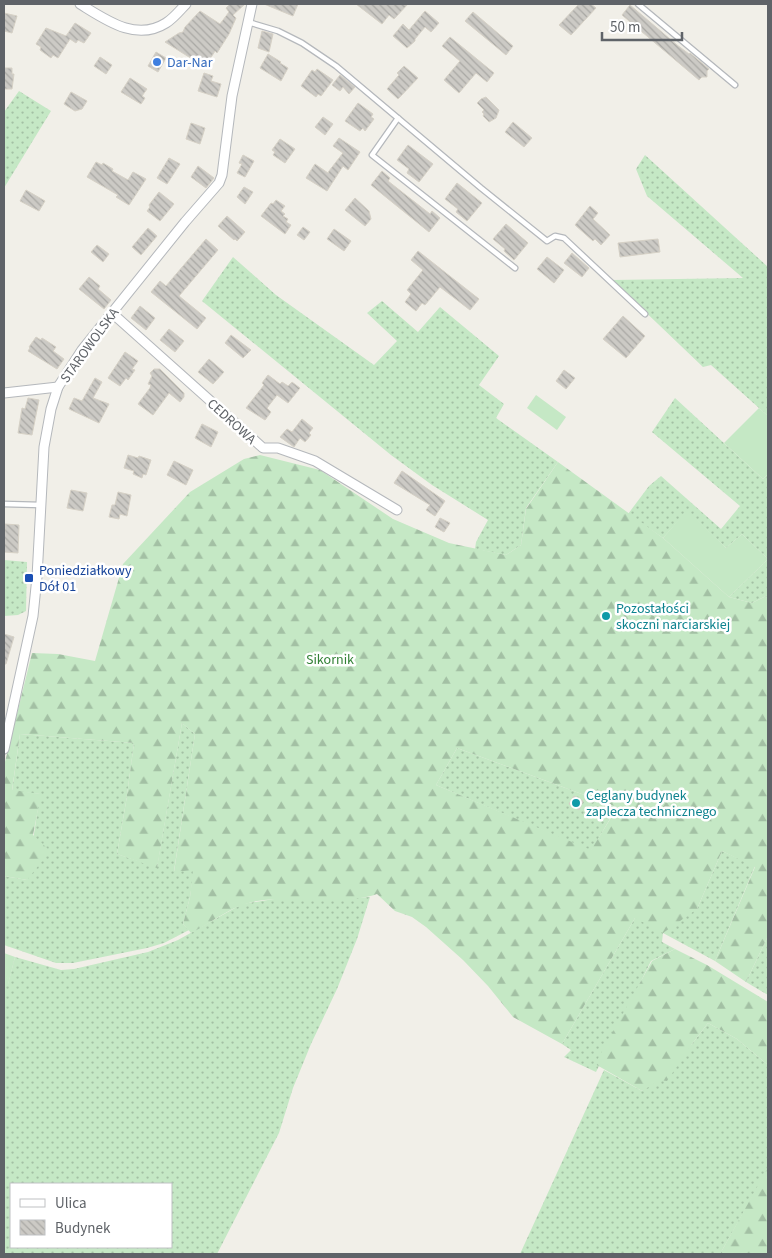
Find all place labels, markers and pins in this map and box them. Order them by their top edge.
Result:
place label: Dar-Nar [167,53,213,73]
marker: Dar-Nar [151,56,163,68]
place label: Poniedziałkowy Dół 01 [39,561,132,597]
marker: Poniedziałkowy Dół 01 [23,572,35,584]
place label: Pozostałości skoczni narciarskiej [616,599,730,635]
marker: Pozostałości skoczni narciarskiej [600,610,612,622]
place label: Ceglany budynek zaplecza technicznego [586,786,717,822]
marker: Ceglany budynek zaplecza technicznego [570,797,582,809]

